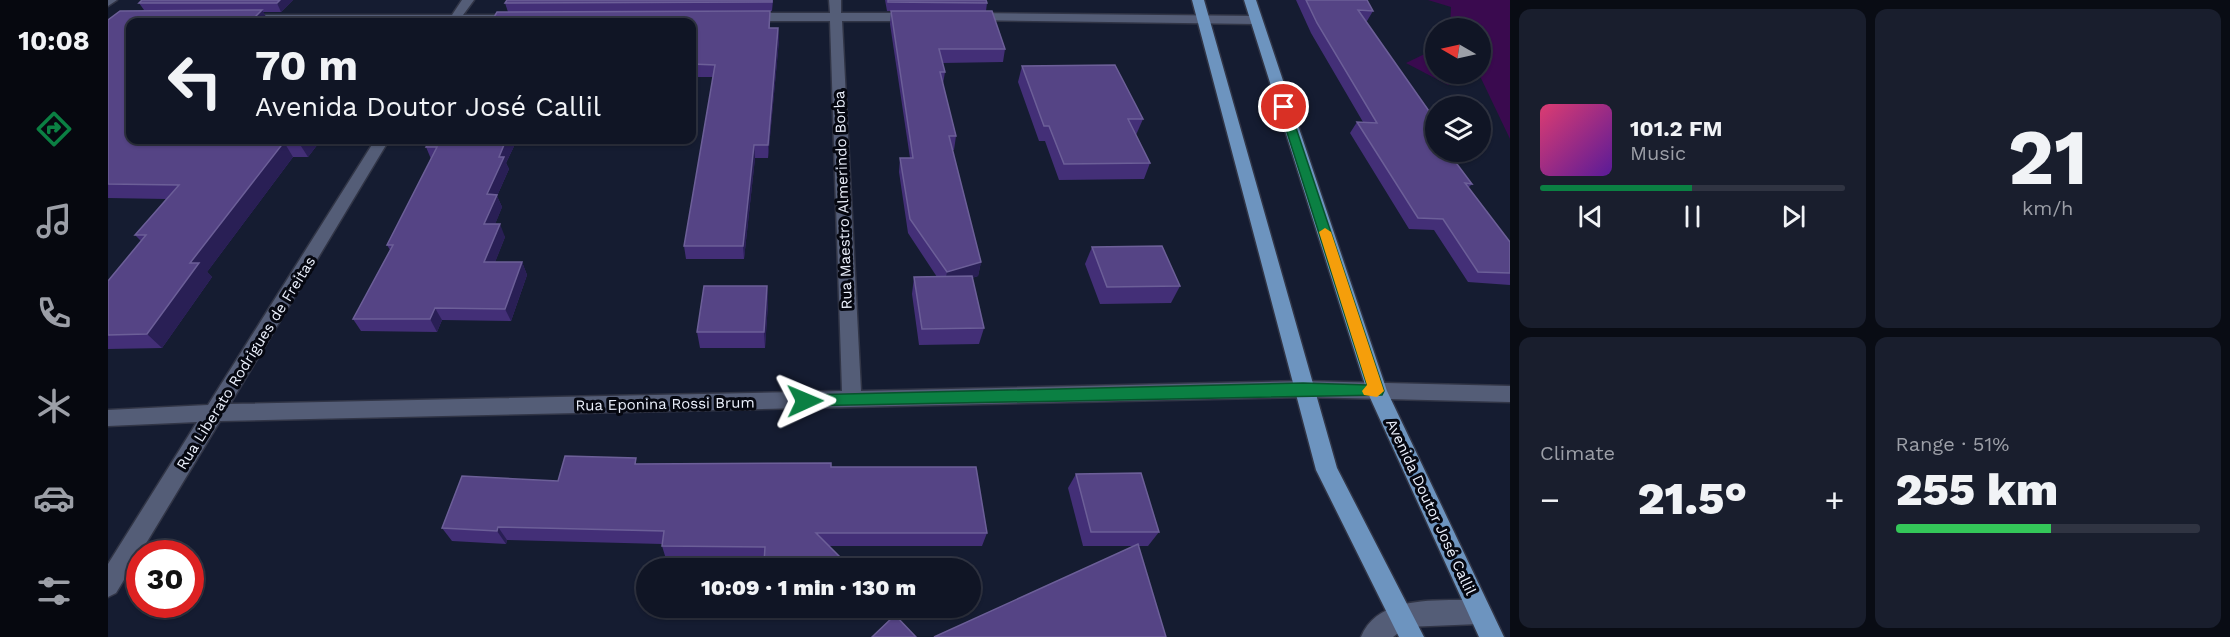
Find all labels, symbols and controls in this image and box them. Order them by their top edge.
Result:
north arrow [1425,18,1491,84]
map controls [1425,18,1491,162]
text: 10:08 [18,25,90,57]
text: 70 m [255,41,358,90]
icon: left [156,42,234,120]
pin [1258,81,1309,132]
street label: Rua Maestro Almerindo Borba [830,90,856,310]
icon: arrive [1267,90,1300,123]
text: Avenida Doutor José Callil [255,91,601,123]
button: layers [1425,96,1491,162]
icon: directions [33,108,75,150]
text: 21 [2008,111,2088,203]
text: 101.2 FM [1630,116,1722,141]
text: Music [1630,141,1686,165]
text: km/h [2022,196,2074,220]
icon: music [33,200,75,242]
icon: previous [1574,200,1607,233]
icon: pause [1676,200,1709,233]
icon: next [1777,200,1810,233]
street label: Rua Liberato Rodrigues de Freitas [173,253,319,473]
icon: phone [33,292,75,334]
position arrow [773,369,837,433]
icon: climate [33,385,75,427]
street label: Rua Eponina Rossi Brum [575,393,755,415]
street label: Avenida Doutor José Callil [1382,416,1480,598]
text: Range · 51% [1896,432,2009,456]
text: Climate [1540,441,1615,465]
text: 255 km [1896,463,2058,516]
text: 21.5° [1637,472,1747,525]
icon: car [33,477,75,519]
text: − [1540,480,1560,519]
text: + [1825,480,1844,519]
speed limit sign: 30 [126,540,204,618]
icon: filters [33,570,75,612]
text: 10:09 · 1 min · 130 m [701,575,916,600]

